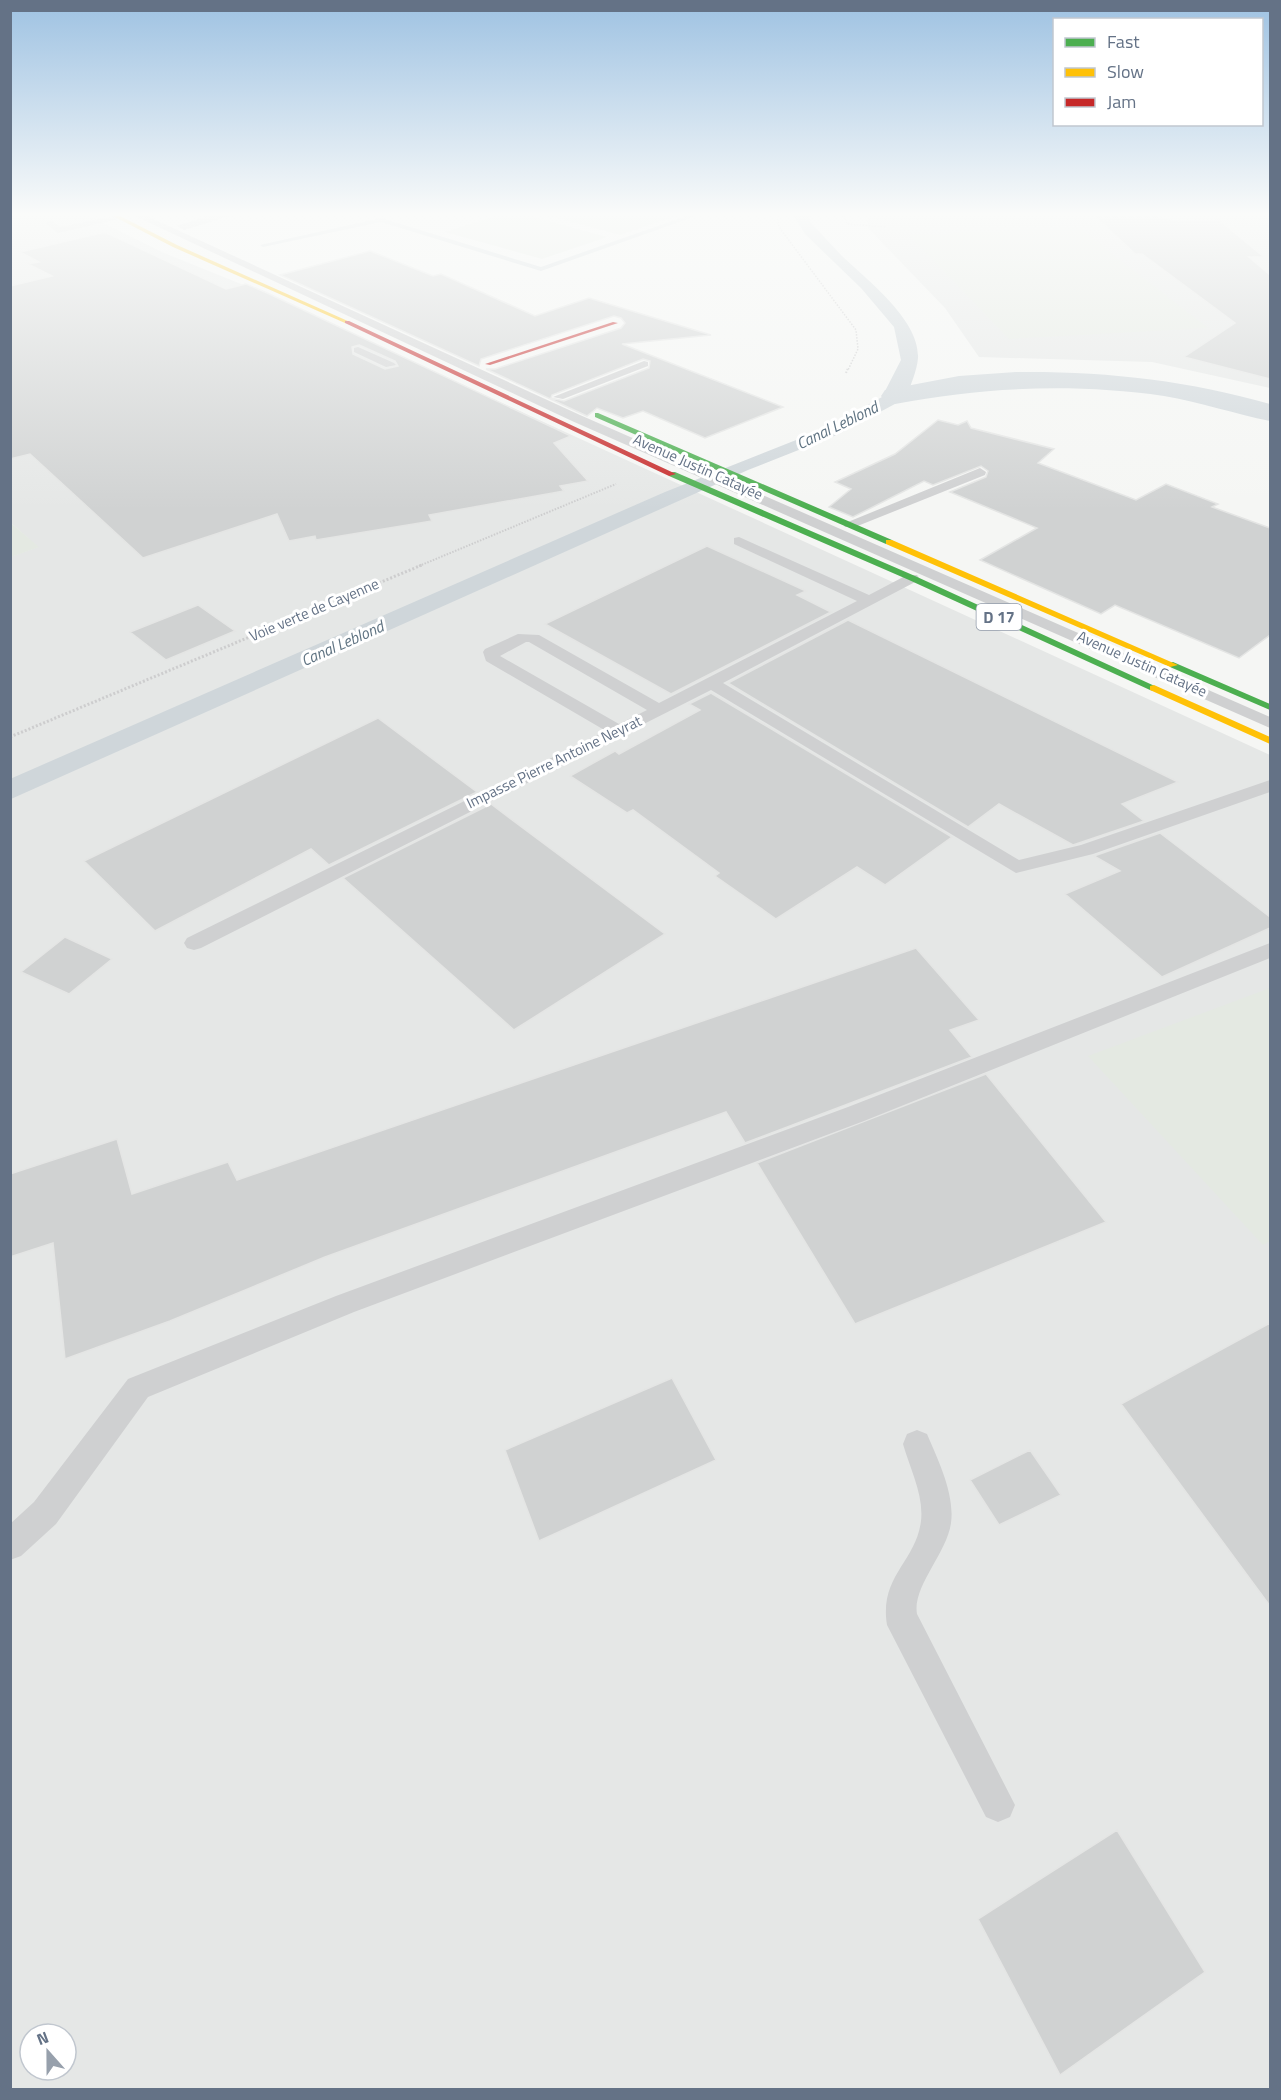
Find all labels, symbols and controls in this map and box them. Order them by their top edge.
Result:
legend [1053,18,1263,126]
text: Fast [1107,28,1140,55]
text: Slow [1107,58,1144,85]
text: Jam [1107,88,1136,115]
water label: Canal Leblond [792,394,884,455]
street label: Avenue Justin Catayée [630,428,767,506]
street label: Voie verte de Cayenne [245,572,382,647]
road number: D 17 [976,604,1022,630]
water label: Canal Leblond [297,613,389,672]
street label: Avenue Justin Catayée [1074,625,1211,703]
street label: Impasse Pierre Antoine Neyrat [462,709,646,814]
north arrow [18,2022,78,2082]
text: N [33,2025,52,2051]

